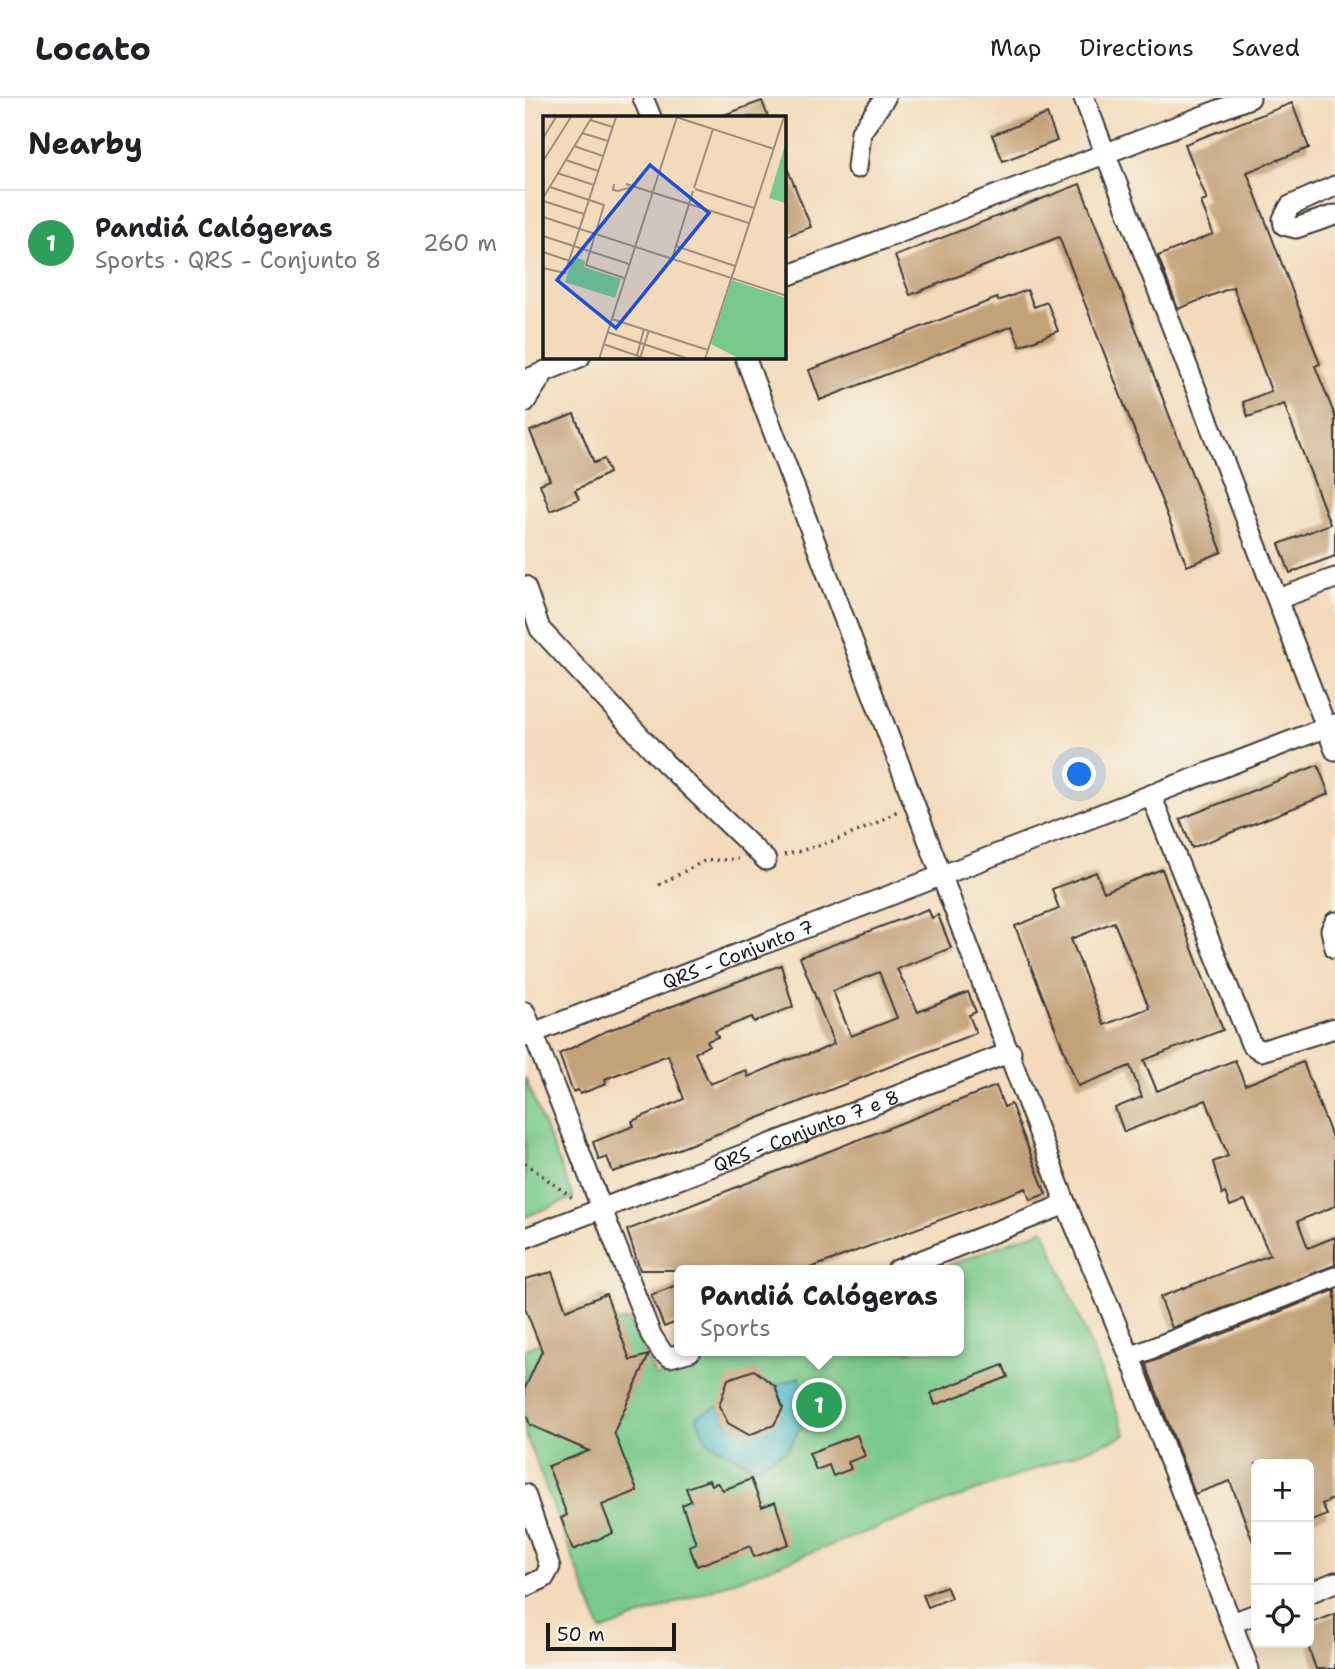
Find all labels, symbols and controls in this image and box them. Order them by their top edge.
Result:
text: Locato [35,26,151,71]
text: Map [990,32,1041,64]
text: Directions [1079,32,1194,64]
text: Saved [1232,32,1300,64]
inset map [543,116,786,359]
text: Nearby [28,123,143,164]
text: Pandiá Calógeras [95,210,333,245]
text: 1 [46,228,56,258]
text: 260 m [423,228,497,258]
text: Sports · QRS - Conjunto 8 [95,245,381,275]
your location [1062,757,1096,791]
street label: QRS - Conjunto 7 [659,914,817,994]
street label: QRS - Conjunto 7 e 8 [710,1083,903,1177]
popup [674,1265,964,1356]
text: Pandiá Calógeras [700,1278,938,1313]
text: Sports [700,1313,771,1343]
pin: 1 [796,1379,842,1431]
map controls [1251,1459,1314,1648]
button: + [1251,1459,1314,1522]
button: − [1251,1522,1314,1585]
button: locate [1251,1585,1314,1648]
scale bar [546,1620,675,1652]
text: 50 m [557,1622,605,1647]

